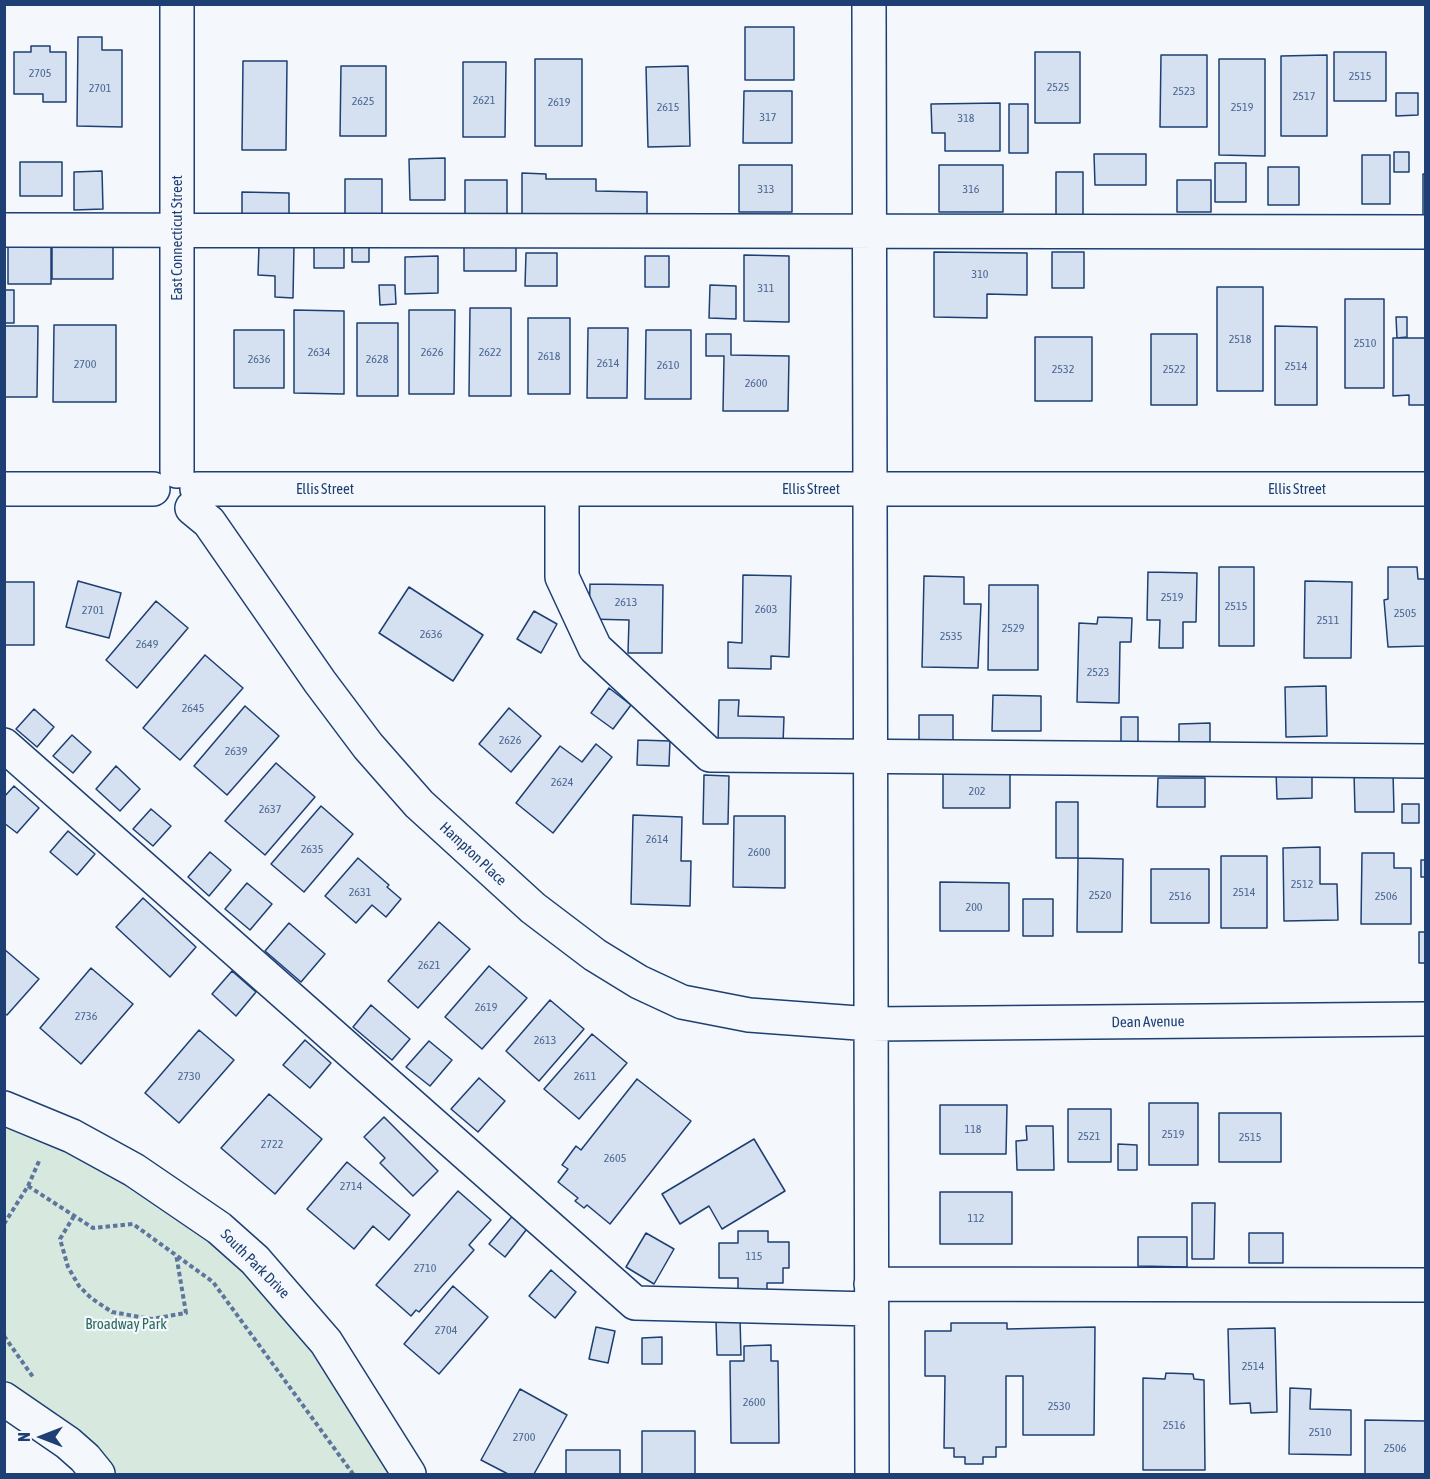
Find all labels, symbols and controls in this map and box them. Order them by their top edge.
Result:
house number: 2705 [29,66,51,80]
house number: 2515 [1349,69,1371,83]
house number: 2525 [1047,80,1069,94]
house number: 2701 [89,81,111,95]
house number: 2523 [1173,84,1195,98]
house number: 2517 [1293,89,1315,103]
house number: 2621 [473,93,495,107]
house number: 2625 [352,94,374,108]
house number: 2619 [548,95,570,109]
house number: 2615 [657,100,679,114]
house number: 2519 [1231,100,1253,114]
house number: 317 [760,110,776,124]
house number: 318 [958,111,974,125]
street label: East Connecticut Street [168,175,186,301]
house number: 313 [758,182,774,196]
house number: 316 [963,182,979,196]
house number: 310 [972,267,988,281]
house number: 311 [758,281,774,295]
house number: 2518 [1229,332,1251,346]
house number: 2510 [1354,336,1376,350]
house number: 2634 [308,345,330,359]
house number: 2626 [421,345,443,359]
house number: 2622 [479,345,501,359]
house number: 2618 [538,349,560,363]
house number: 2636 [248,352,270,366]
house number: 2628 [366,352,388,366]
house number: 2614 [597,356,619,370]
house number: 2700 [74,357,96,371]
house number: 2610 [657,358,679,372]
house number: 2514 [1285,359,1307,373]
house number: 2532 [1052,362,1074,376]
house number: 2522 [1163,362,1185,376]
house number: 2600 [745,376,767,390]
street label: Ellis Street [296,480,354,498]
street label: Ellis Street [782,480,840,498]
street label: Ellis Street [1268,480,1326,498]
house number: 2519 [1161,590,1183,604]
house number: 2613 [615,595,637,609]
house number: 2515 [1225,599,1247,613]
house number: 2603 [755,602,777,616]
house number: 2701 [82,603,104,617]
house number: 2505 [1394,606,1416,620]
house number: 2511 [1317,613,1339,627]
house number: 2529 [1002,621,1024,635]
house number: 2636 [420,627,442,641]
house number: 2535 [940,629,962,643]
house number: 2649 [136,637,158,651]
house number: 2523 [1087,665,1109,679]
house number: 2645 [182,701,204,715]
house number: 2626 [499,733,521,747]
house number: 2639 [225,744,247,758]
house number: 2624 [551,775,573,789]
house number: 202 [969,784,985,798]
house number: 2637 [259,802,281,816]
street label: Hampton Place [436,818,510,890]
house number: 2614 [646,832,668,846]
house number: 2635 [301,842,323,856]
house number: 2600 [748,845,770,859]
house number: 2512 [1291,877,1313,891]
house number: 2631 [349,885,371,899]
house number: 2514 [1233,885,1255,899]
house number: 2520 [1089,888,1111,902]
house number: 2516 [1169,889,1191,903]
house number: 2506 [1375,889,1397,903]
house number: 200 [966,900,982,914]
house number: 2621 [418,958,440,972]
house number: 2619 [475,1000,497,1014]
house number: 2736 [75,1009,97,1023]
street label: Dean Avenue [1111,1012,1185,1032]
house number: 2613 [534,1033,556,1047]
house number: 2730 [178,1069,200,1083]
house number: 2611 [574,1069,596,1083]
house number: 118 [965,1122,981,1136]
house number: 2519 [1162,1127,1184,1141]
house number: 2521 [1078,1129,1100,1143]
house number: 2515 [1239,1130,1261,1144]
house number: 2722 [261,1137,283,1151]
house number: 2605 [604,1151,626,1165]
house number: 2714 [340,1179,362,1193]
house number: 112 [968,1211,984,1225]
street label: South Park Drive [217,1226,293,1302]
house number: 115 [746,1249,762,1263]
house number: 2710 [414,1261,436,1275]
park label: Broadway Park [85,1315,167,1333]
house number: 2704 [435,1323,457,1337]
house number: 2514 [1242,1359,1264,1373]
house number: 2600 [743,1395,765,1409]
house number: 2530 [1048,1399,1070,1413]
north arrow [12,1407,72,1467]
house number: 2516 [1163,1418,1185,1432]
house number: 2510 [1309,1425,1331,1439]
house number: 2700 [513,1430,535,1444]
text: N [15,1432,33,1442]
house number: 2506 [1384,1441,1406,1455]

